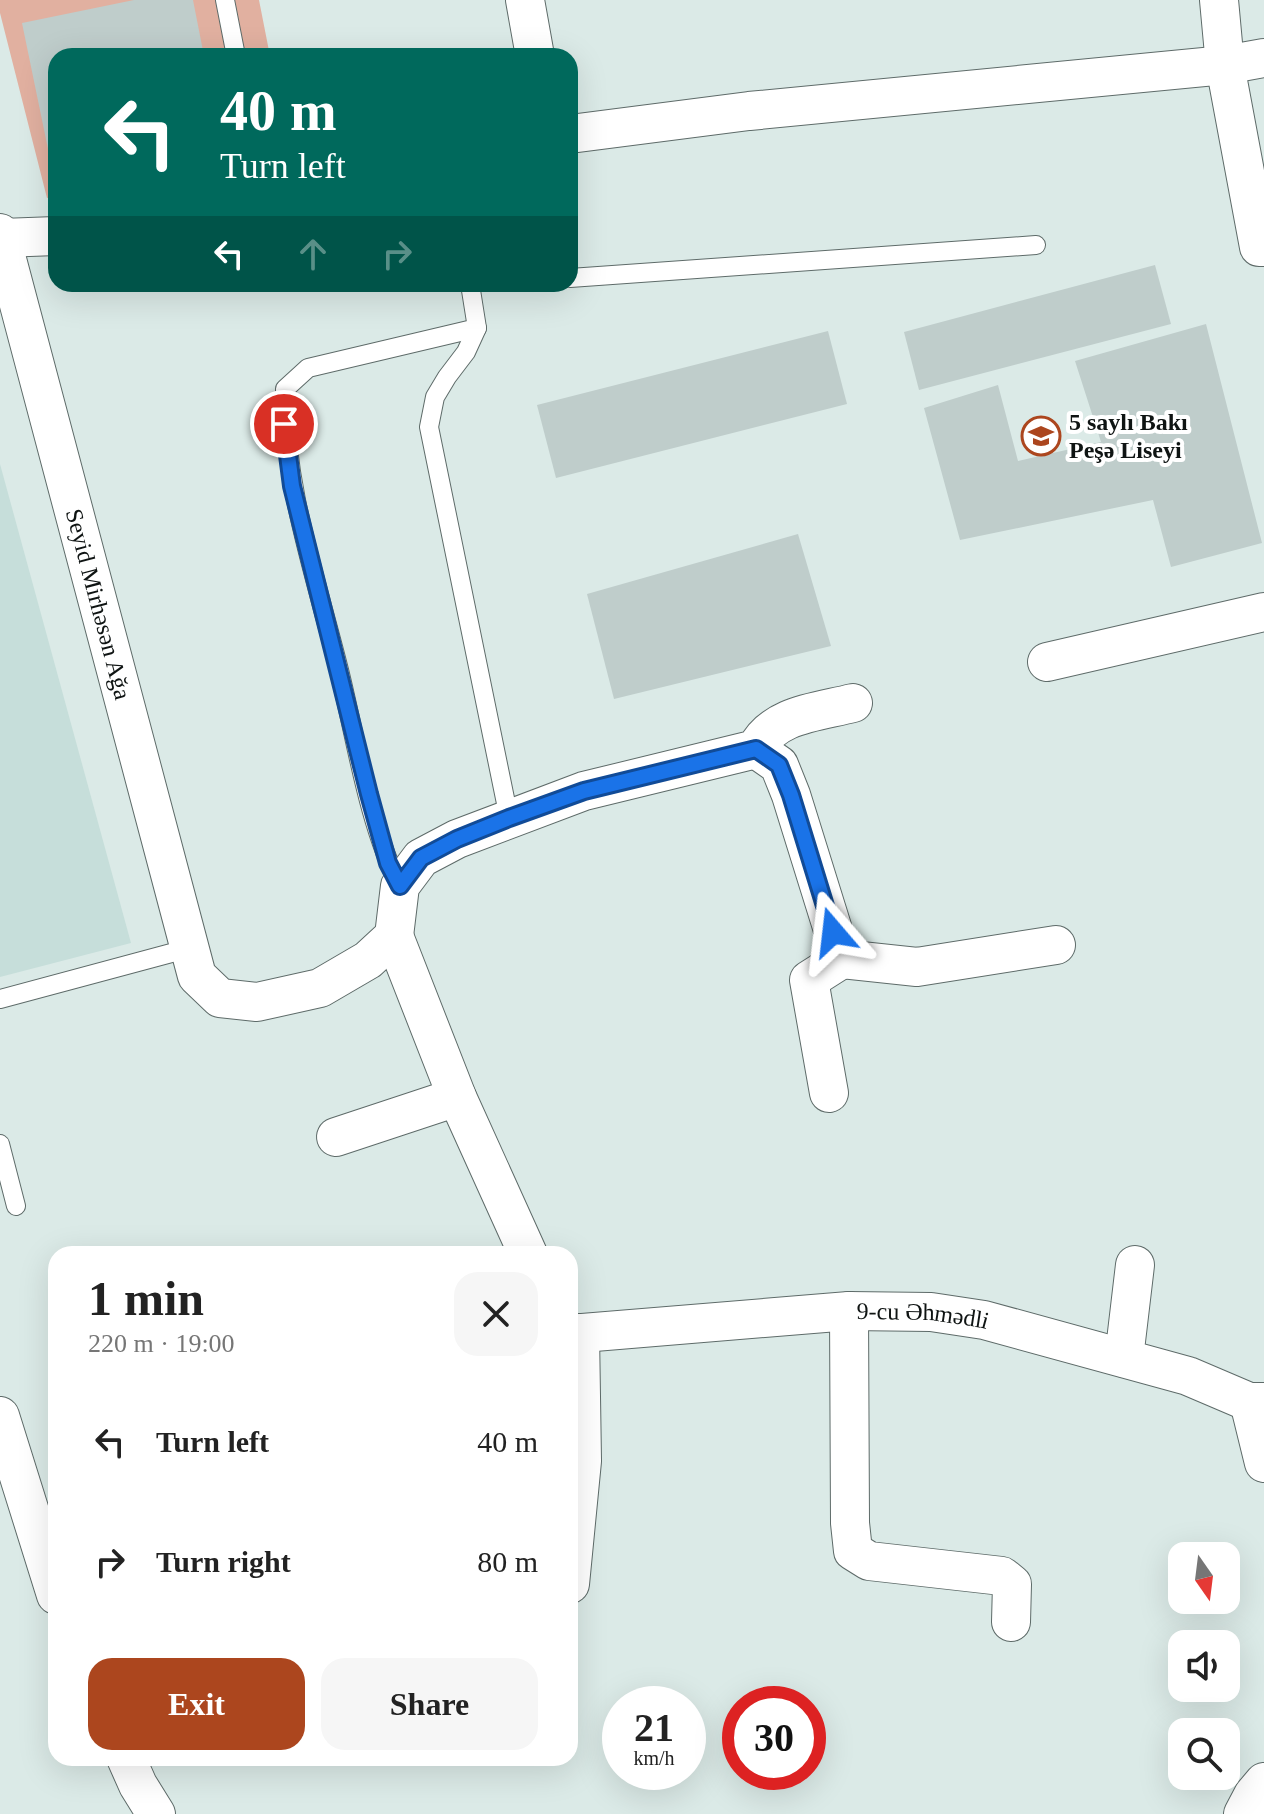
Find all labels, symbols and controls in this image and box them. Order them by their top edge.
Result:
icon: left [88,80,192,184]
text: 40 m [220,80,337,142]
text: Turn left [220,146,346,186]
icon: left [207,232,251,276]
icon: ahead [291,232,335,276]
icon: right [375,232,419,276]
pin [250,390,318,458]
icon: arrive [262,402,306,446]
place label: 5 saylı Bakı Peşə Liseyi [1069,409,1188,463]
school or university icon: 5 saylı Bakı Peşə Liseyi [1020,415,1062,457]
street label: Seyid Mirhəsən Ağa [61,506,136,703]
position arrow [791,890,875,974]
text: 1 min [88,1272,204,1325]
button: close [454,1272,538,1356]
street label: 9-cu Əhmədli [857,1298,992,1334]
text: 220 m · 19:00 [88,1329,235,1358]
icon: left [88,1420,132,1464]
text: Turn left [156,1425,269,1458]
text: 40 m [477,1425,538,1458]
icon: right [88,1540,132,1584]
north arrow [1168,1542,1240,1614]
map controls [1168,1542,1240,1790]
text: Turn right [156,1545,291,1578]
text: 80 m [477,1545,538,1578]
button: sound [1168,1630,1240,1702]
button: Exit [88,1658,305,1750]
button: Share [321,1658,538,1750]
speed limit sign: 30 [722,1686,826,1790]
text: 21 [634,1705,674,1750]
button: search [1168,1718,1240,1790]
text: km/h [633,1747,675,1769]

